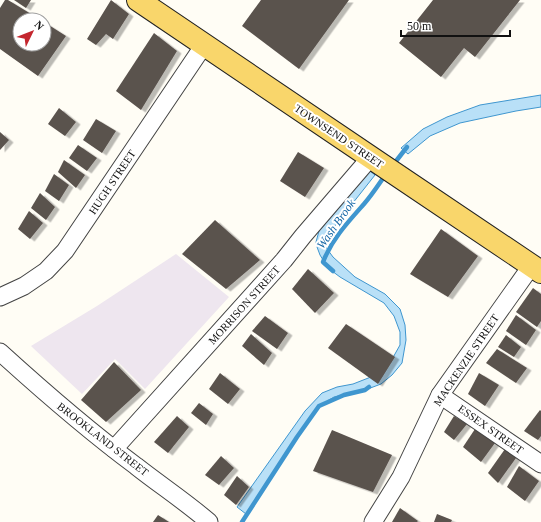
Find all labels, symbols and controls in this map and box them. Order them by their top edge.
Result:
north arrow [12,12,52,52]
scale bar [401,12,510,38]
text: N [32,18,46,32]
text: 50 m [407,19,432,33]
street label: TOWNSEND STREET [292,102,386,170]
street label: HUGH STREET [86,147,138,216]
water label: Wash Brook [314,196,359,252]
street label: MORRISON STREET [206,263,282,347]
street label: MACKENZIE STREET [431,312,501,408]
street label: BROOKLAND STREET [55,400,151,478]
street label: ESSEX STREET [456,402,526,456]

